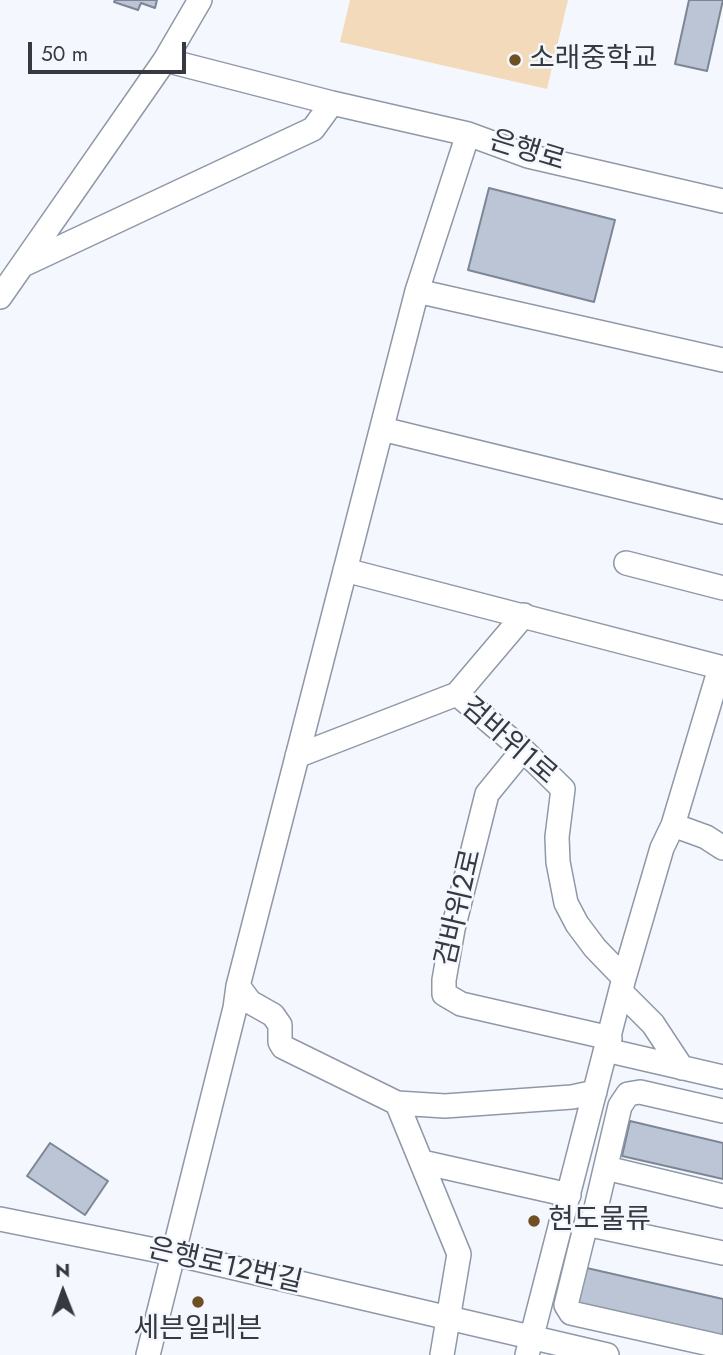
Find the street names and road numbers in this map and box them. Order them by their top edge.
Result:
street label: 은행로 [485,125,569,179]
street label: 검바위1로 [453,691,563,793]
street label: 검바위2로 [430,846,490,970]
street label: 은행로12번길 [145,1233,305,1301]

